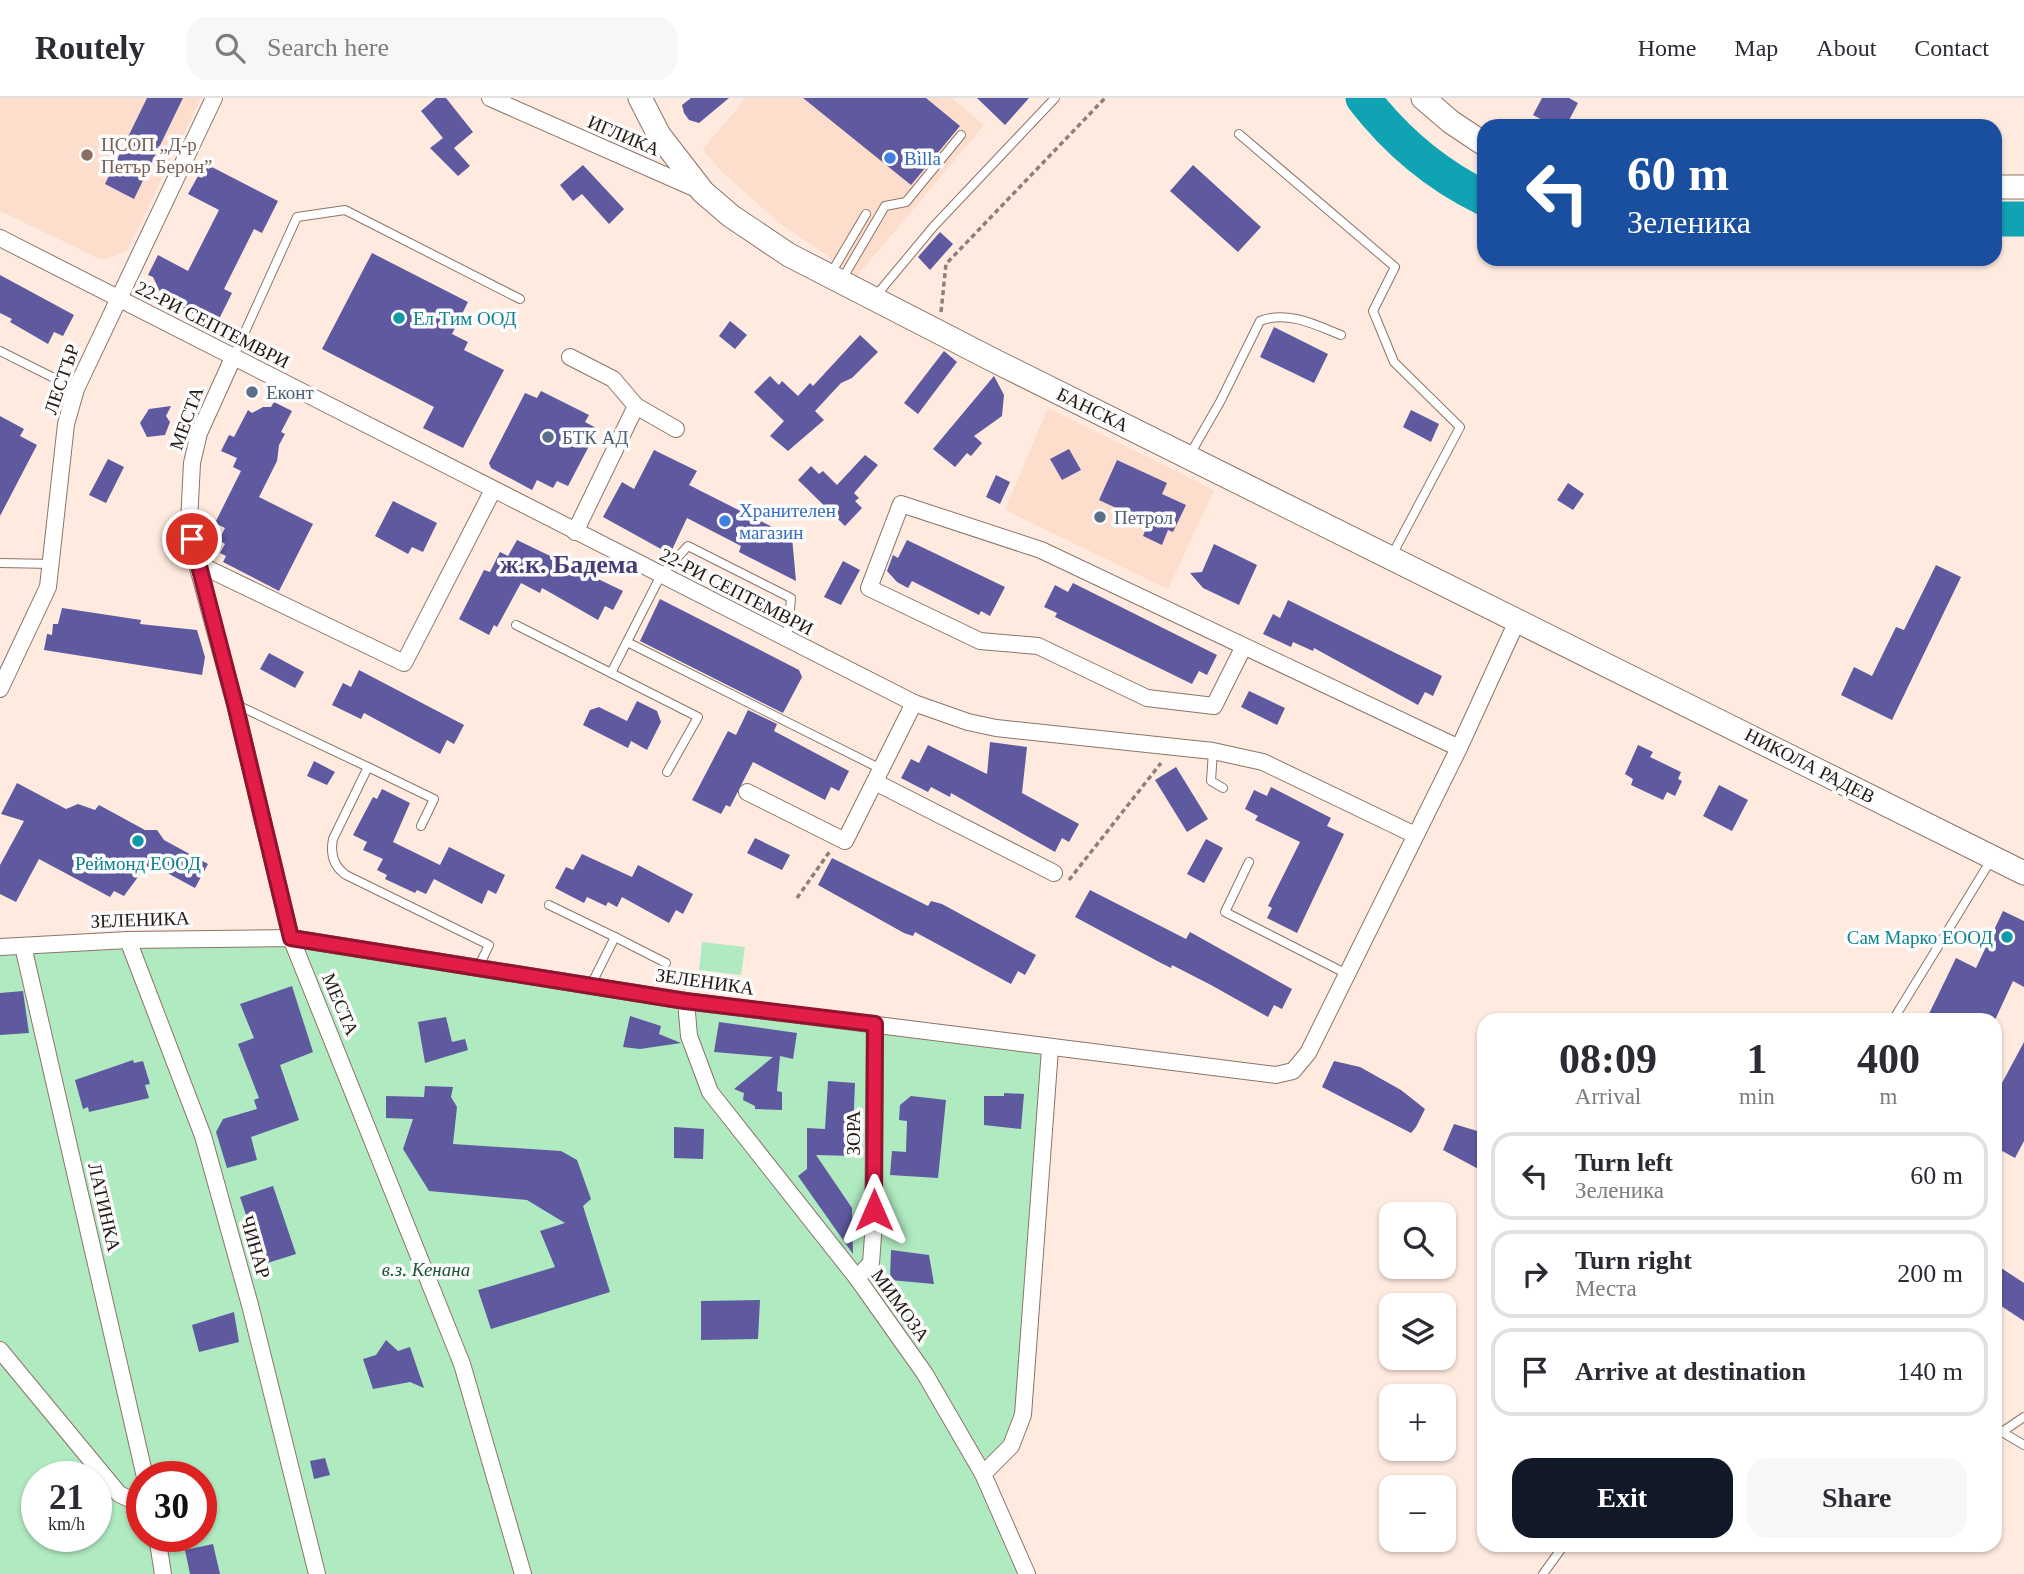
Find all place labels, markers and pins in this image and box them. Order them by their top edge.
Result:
place label: ЦСОП „Д-р Петър Берон” [101,134,212,177]
marker: ЦСОП „Д-р Петър Берон” [79,147,95,163]
place label: Billa [904,148,942,169]
marker: Billa [882,150,898,166]
place label: Ел Тим ООД [413,308,516,329]
marker: Ел Тим ООД [391,310,407,326]
place label: Еконт [266,382,315,403]
marker: Еконт [244,384,260,400]
place label: БТК АД [562,427,628,448]
marker: БТК АД [540,429,556,445]
place label: Хранителен магазин [739,500,836,543]
place label: Петрол [1114,507,1173,528]
pin [162,509,222,569]
marker: Петрол [1092,509,1108,525]
marker: Хранителен магазин [717,513,733,529]
marker: Реймонд ЕООД [130,833,146,849]
place label: Реймонд ЕООД [75,853,201,874]
place label: Сам Марко ЕООД [1847,927,1993,948]
marker: Сам Марко ЕООД [1999,929,2015,945]

